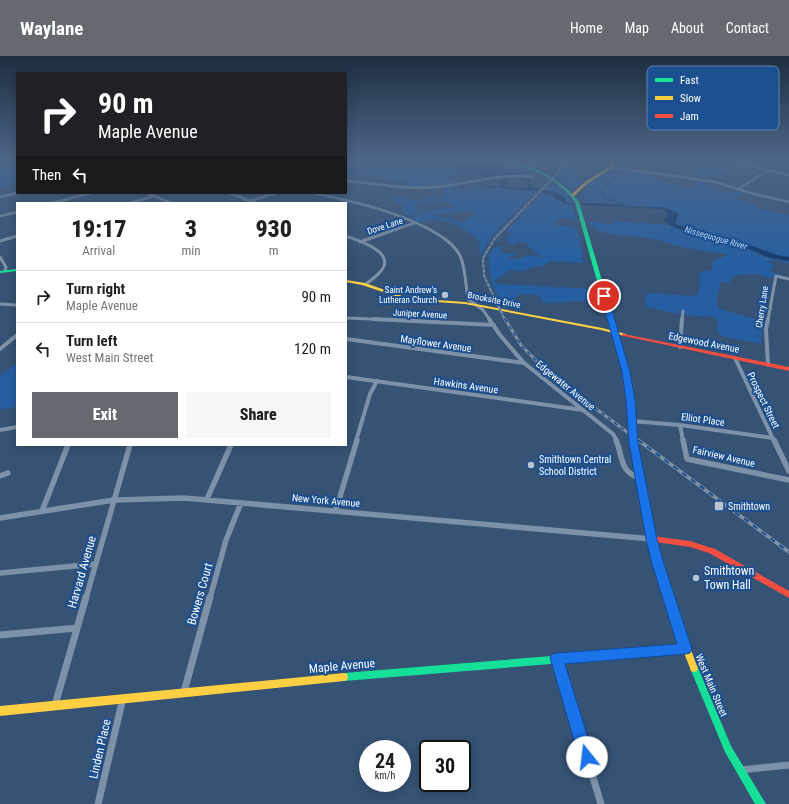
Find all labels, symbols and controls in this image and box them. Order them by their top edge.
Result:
text: Waylane [20,17,83,40]
text: Home [570,20,603,36]
text: Map [625,20,649,36]
text: About [671,20,704,36]
text: Contact [726,20,769,36]
legend [647,66,779,130]
text: Fast [680,74,699,87]
text: 90 m [98,87,154,120]
icon: right [32,88,84,140]
text: Slow [680,92,701,105]
text: Jam [680,110,699,123]
text: Maple Avenue [98,121,198,142]
icon: left [69,164,91,186]
text: Then [32,166,61,184]
text: 19:17 [71,215,127,243]
text: 3 [185,215,197,243]
text: 930 [255,215,292,243]
street label: Dove Lane [366,216,404,236]
water label: Nissequogue River [684,224,749,252]
text: Arrival [82,243,115,258]
text: min [181,243,201,258]
text: m [269,243,279,258]
pin [587,279,621,313]
text: Turn right [66,280,125,298]
place label: Saint Andrew's Lutheran Church [379,285,437,305]
icon: arrive [593,285,615,307]
street label: Cherry Lane [754,285,770,329]
icon: right [32,286,54,308]
text: 90 m [301,288,331,306]
marker: Saint Andrew's Lutheran Church [440,290,450,300]
street label: Brooksite Drive [467,290,521,310]
text: Maple Avenue [66,298,138,313]
street label: Juniper Avenue [393,308,447,320]
street label: Edgewood Avenue [667,330,741,355]
text: Turn left [66,332,117,350]
street label: Mayflower Avenue [400,333,473,354]
icon: left [32,338,54,360]
text: 120 m [294,340,331,358]
text: West Main Street [66,350,153,365]
street label: Edgewater Avenue [534,358,598,413]
street label: Prospect Street [745,370,782,430]
street label: Hawkins Avenue [433,376,499,395]
button: Exit [32,392,178,438]
button: Share [186,392,331,438]
street label: Elliot Place [680,411,726,428]
street label: Fairview Avenue [692,444,756,469]
place label: Smithtown Central School District [539,454,611,477]
marker: Smithtown Central School District [526,460,536,470]
street label: New York Avenue [291,492,361,509]
marker: Smithtown [713,500,725,512]
place label: Smithtown [728,501,770,512]
street label: Harvard Avenue [65,534,99,610]
street label: Bowers Court [184,561,216,627]
place label: Smithtown Town Hall [704,564,755,592]
marker: Smithtown Town Hall [691,573,701,583]
street label: West Main Street [693,652,730,718]
street label: Maple Avenue [308,656,376,676]
street label: Linden Place [86,717,114,780]
position arrow [566,736,608,778]
speed limit sign: 30 [419,740,471,792]
text: 24 [375,749,395,773]
text: km/h [375,770,395,781]

